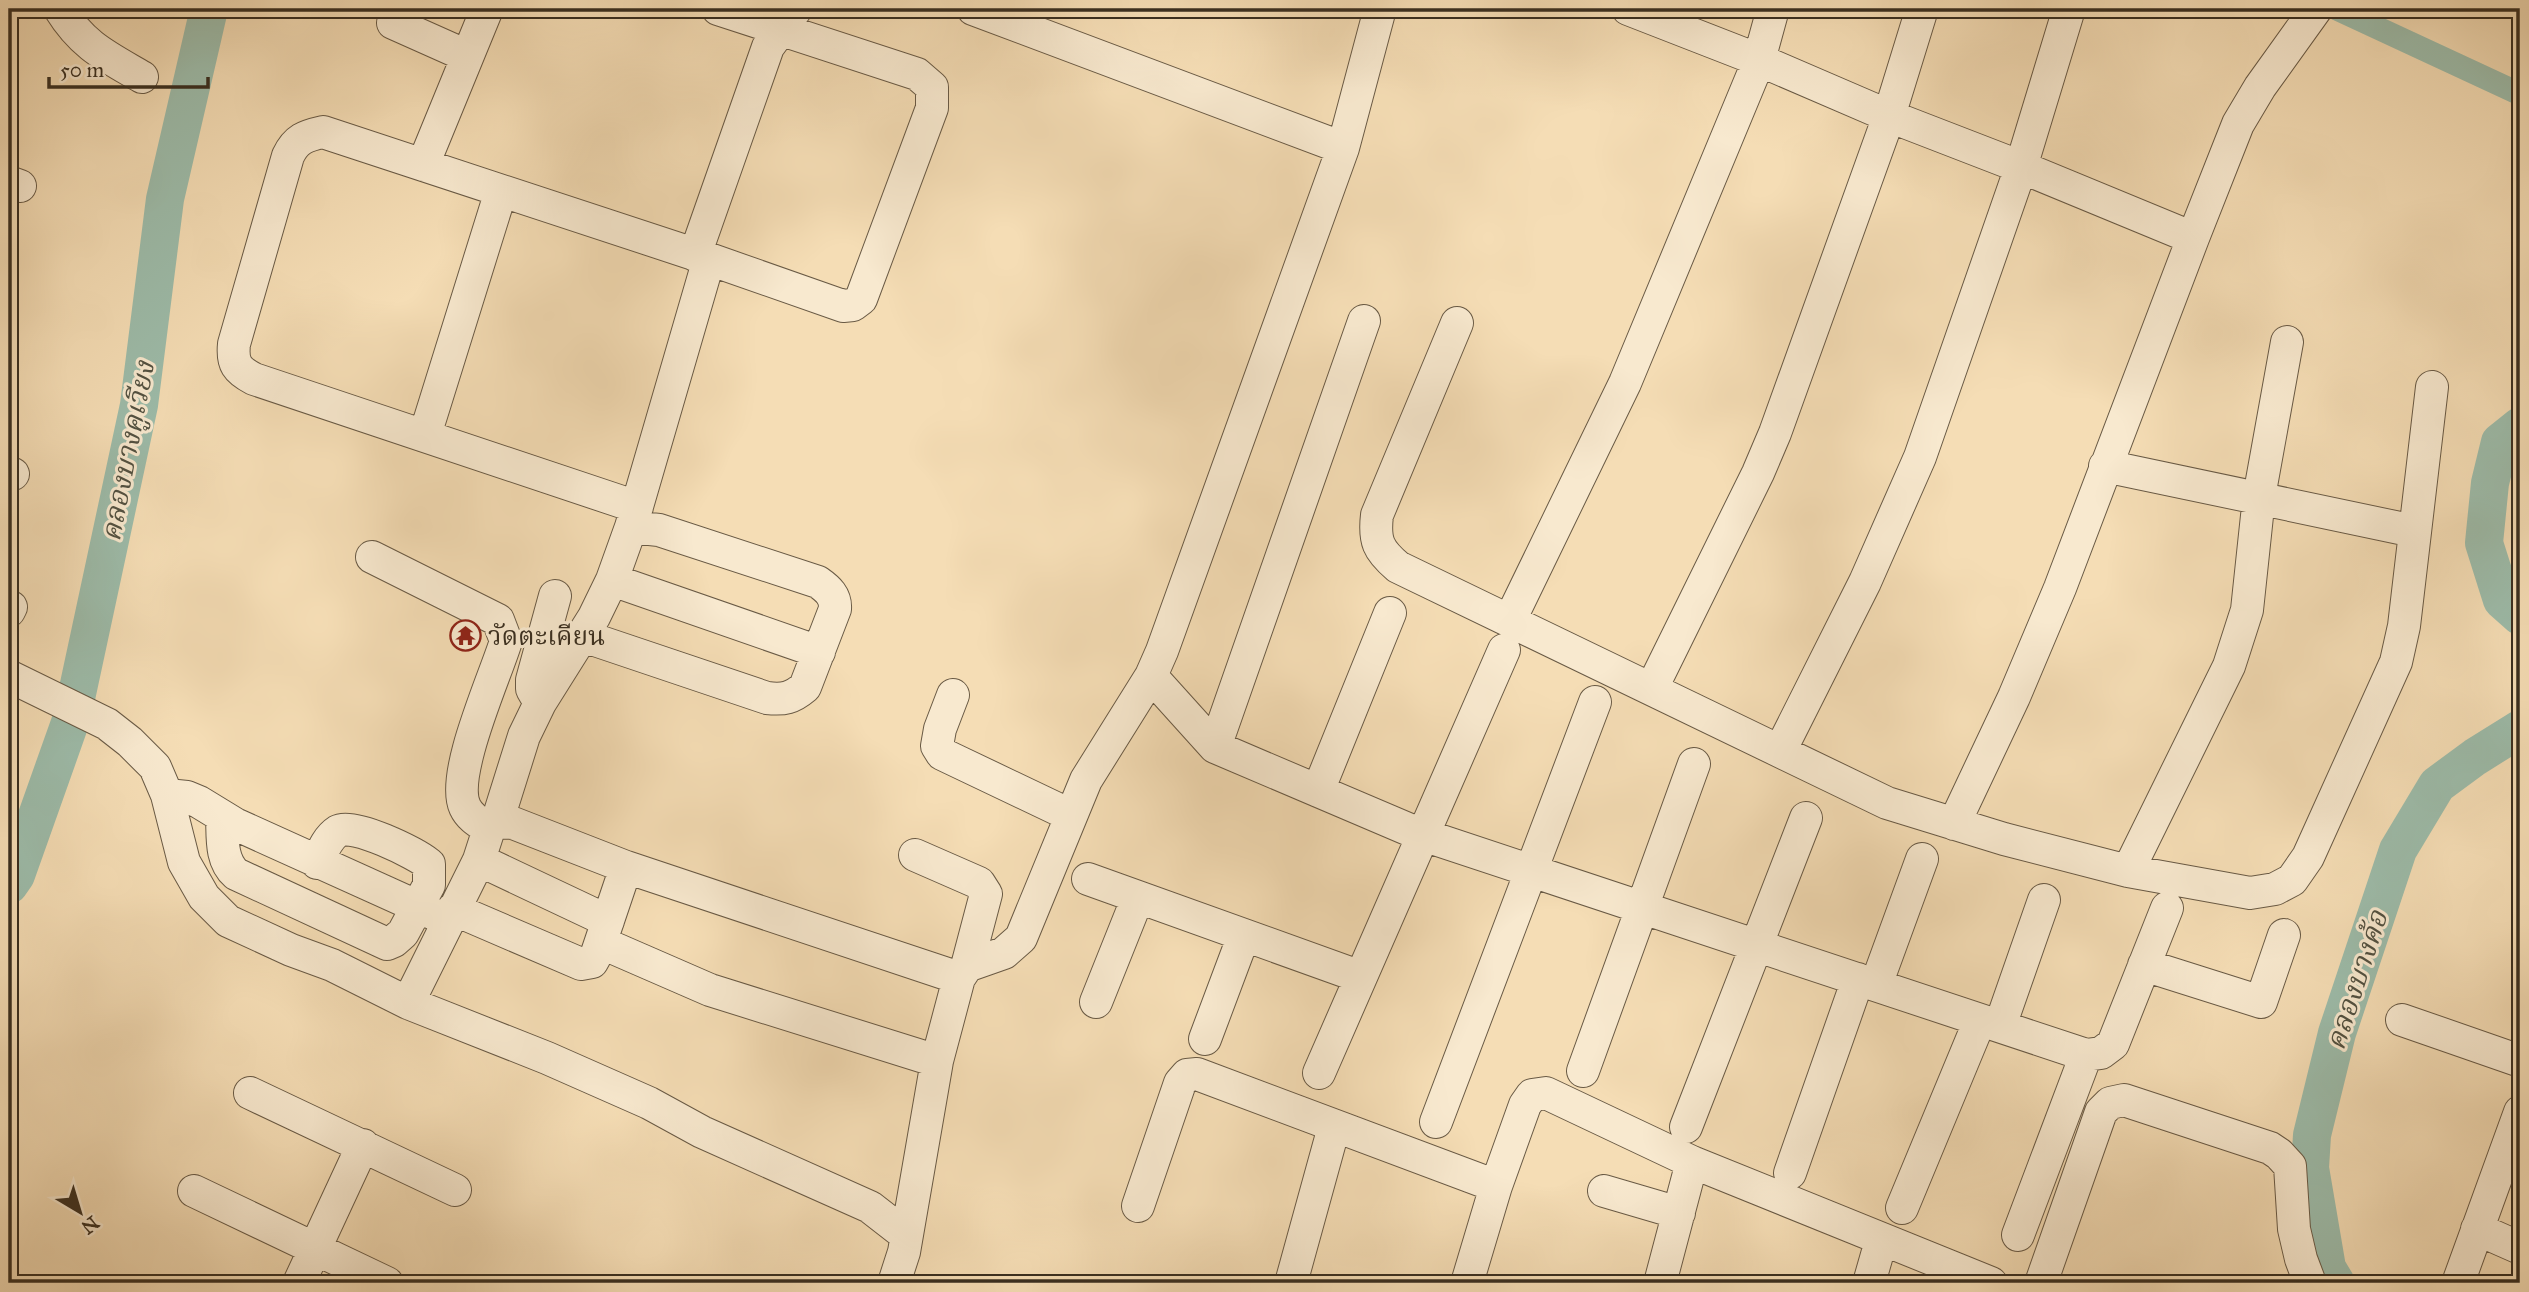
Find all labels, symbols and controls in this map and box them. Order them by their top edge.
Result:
scale bar [49,46,208,90]
text: 50 m [60,57,105,83]
water label: คลองบางคูเวียง [93,357,163,544]
temple icon: วัดตะเคียน [448,619,482,653]
place label: วัดตะเคียน [488,620,605,652]
water label: คลองบางค้อ [2318,905,2396,1054]
north arrow [46,1176,116,1246]
text: N [77,1211,104,1239]

